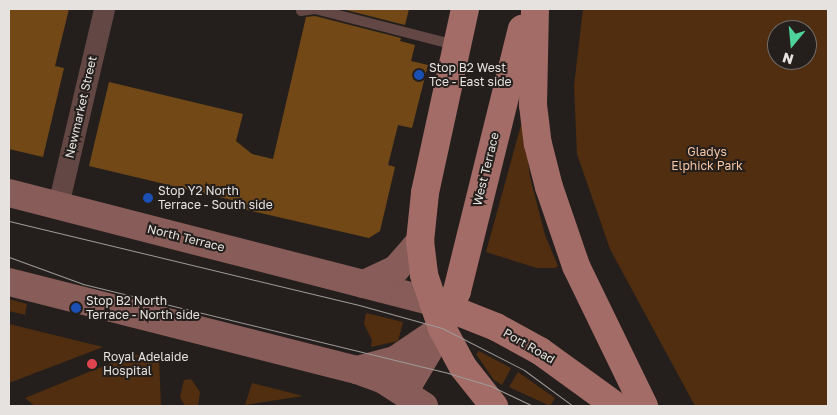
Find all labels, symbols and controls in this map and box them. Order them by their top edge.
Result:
north arrow [767,20,817,70]
text: N [780,49,795,69]
street label: Newmarket Street [62,54,100,160]
place label: Stop B2 West Tce - East side [429,61,511,89]
marker: Stop B2 West Tce - East side [413,69,425,81]
street label: West Terrace [470,131,502,207]
park label: Gladys Elphick Park [671,145,743,173]
place label: Stop Y2 North Terrace - South side [158,184,273,212]
marker: Stop Y2 North Terrace - South side [142,192,154,204]
street label: North Terrace [146,221,226,255]
place label: Stop B2 North Terrace - North side [86,294,200,322]
marker: Stop B2 North Terrace - North side [70,302,82,314]
street label: Port Road [501,325,557,367]
place label: Royal Adelaide Hospital [103,350,188,378]
marker: Royal Adelaide Hospital [85,357,99,371]

